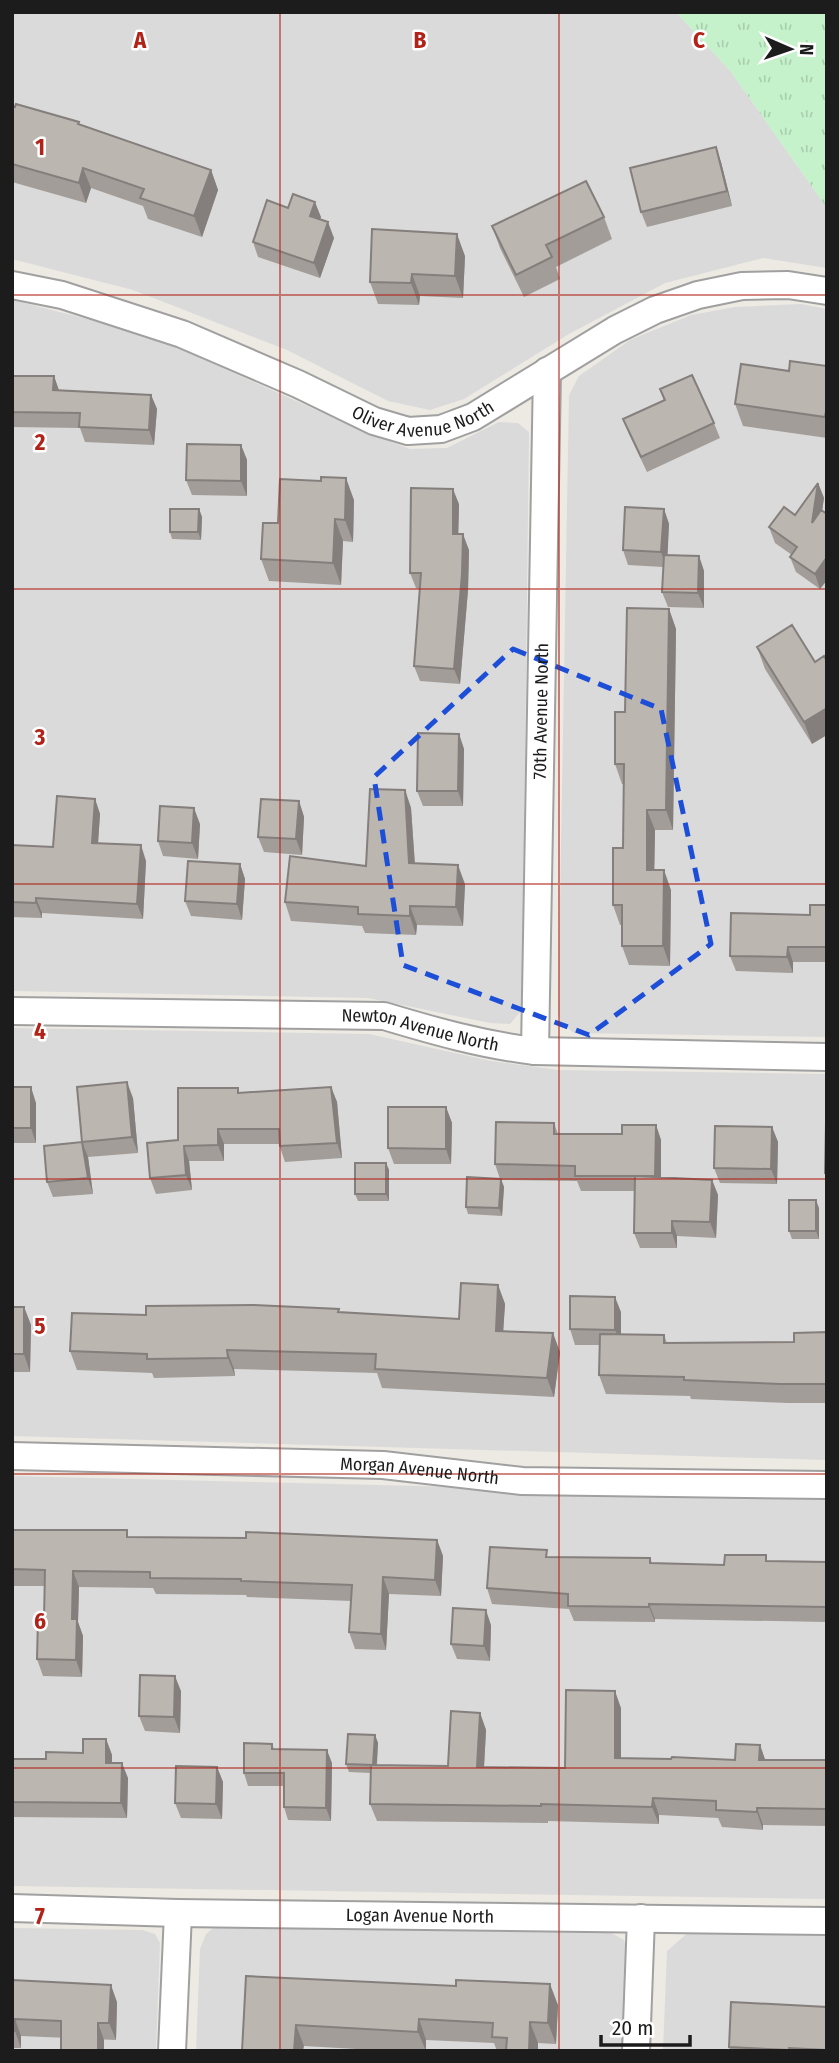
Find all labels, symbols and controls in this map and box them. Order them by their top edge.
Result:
north arrow [755,14,825,84]
text: A [133,26,147,54]
text: B [414,26,427,54]
text: C [693,26,705,54]
text: N [795,43,818,56]
text: 1 [35,133,45,161]
street label: Oliver Avenue North [348,391,496,417]
text: Oliver Avenue North [348,396,498,442]
text: 2 [34,428,46,456]
street label: 70th Avenue North [529,643,553,780]
text: 3 [34,723,46,751]
street label: Newton Avenue North [341,1004,501,1056]
text: 4 [34,1017,46,1045]
text: 5 [34,1312,46,1340]
street label: Morgan Avenue North [340,1453,500,1489]
text: 6 [34,1607,46,1635]
text: 7 [35,1902,45,1930]
street label: Logan Avenue North [346,1904,494,1928]
scale bar [601,2004,690,2048]
text: 20 m [612,2015,653,2041]

